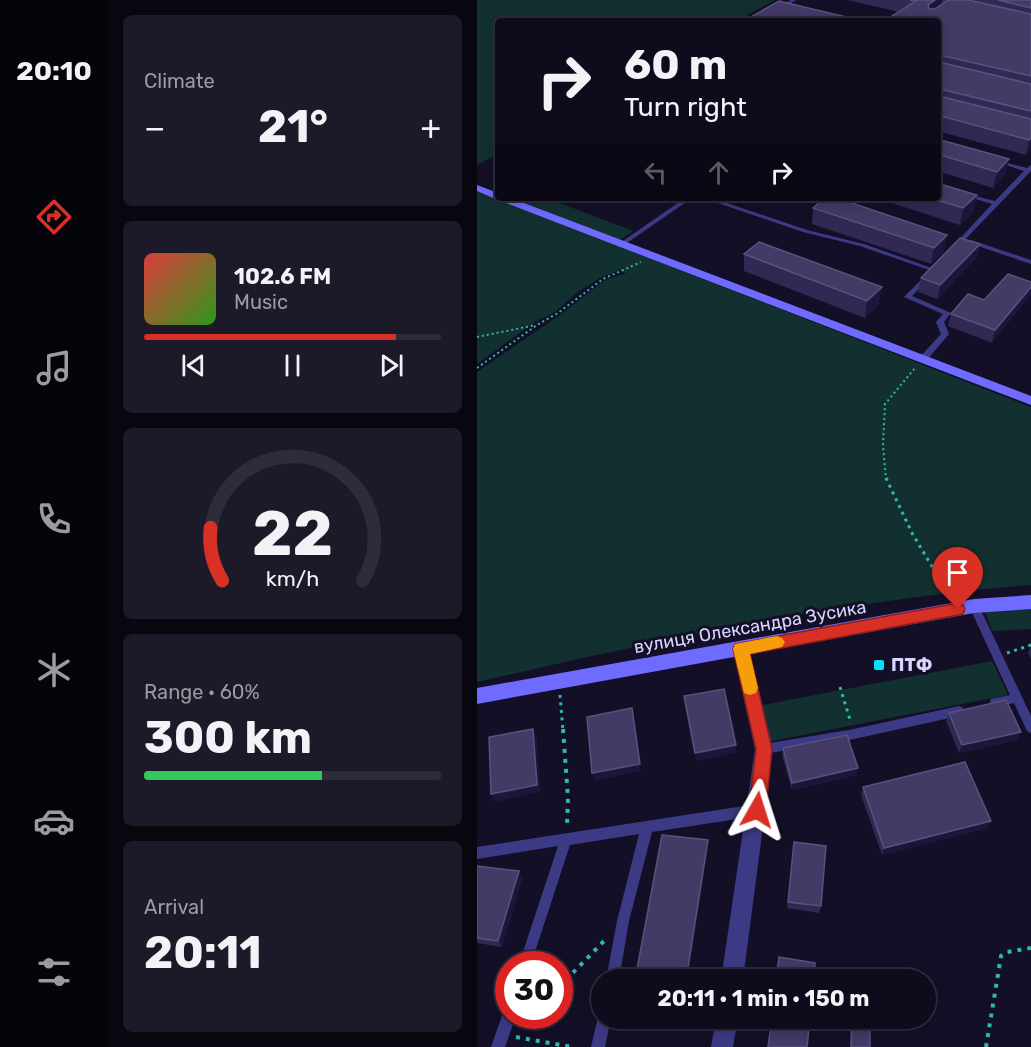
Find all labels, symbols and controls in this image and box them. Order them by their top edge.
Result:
text: 60 m [624,40,727,90]
icon: right [525,42,603,120]
text: 20:10 [16,55,92,87]
text: Climate [144,69,215,93]
text: Turn right [624,91,747,123]
text: 21° [258,100,328,153]
text: − [144,108,165,147]
text: + [420,108,441,147]
icon: left [639,156,672,189]
icon: ahead [702,156,735,189]
icon: right [765,156,798,189]
icon: directions [33,196,75,238]
text: 102.6 FM [234,263,331,290]
text: Music [234,290,288,314]
icon: music [33,347,75,389]
icon: previous [177,349,210,382]
icon: pause [276,349,309,382]
icon: next [375,349,408,382]
text: 22 [252,497,333,571]
icon: phone [33,498,75,540]
pin [932,547,983,609]
icon: arrive [941,556,974,589]
text: km/h [266,566,319,591]
street label: вулиця Олександра Зусика [632,596,868,658]
icon: climate [33,649,75,691]
place label: ПТФ [891,654,932,676]
marker: ПТФ [872,658,886,672]
text: Range · 60% [144,680,260,704]
text: 300 km [144,711,312,764]
position arrow [725,778,789,842]
icon: car [33,800,75,842]
text: Arrival [144,895,204,919]
text: 20:11 [144,926,262,979]
icon: filters [33,951,75,993]
speed limit sign: 30 [495,951,573,1029]
text: 20:11 · 1 min · 150 m [658,985,869,1012]

